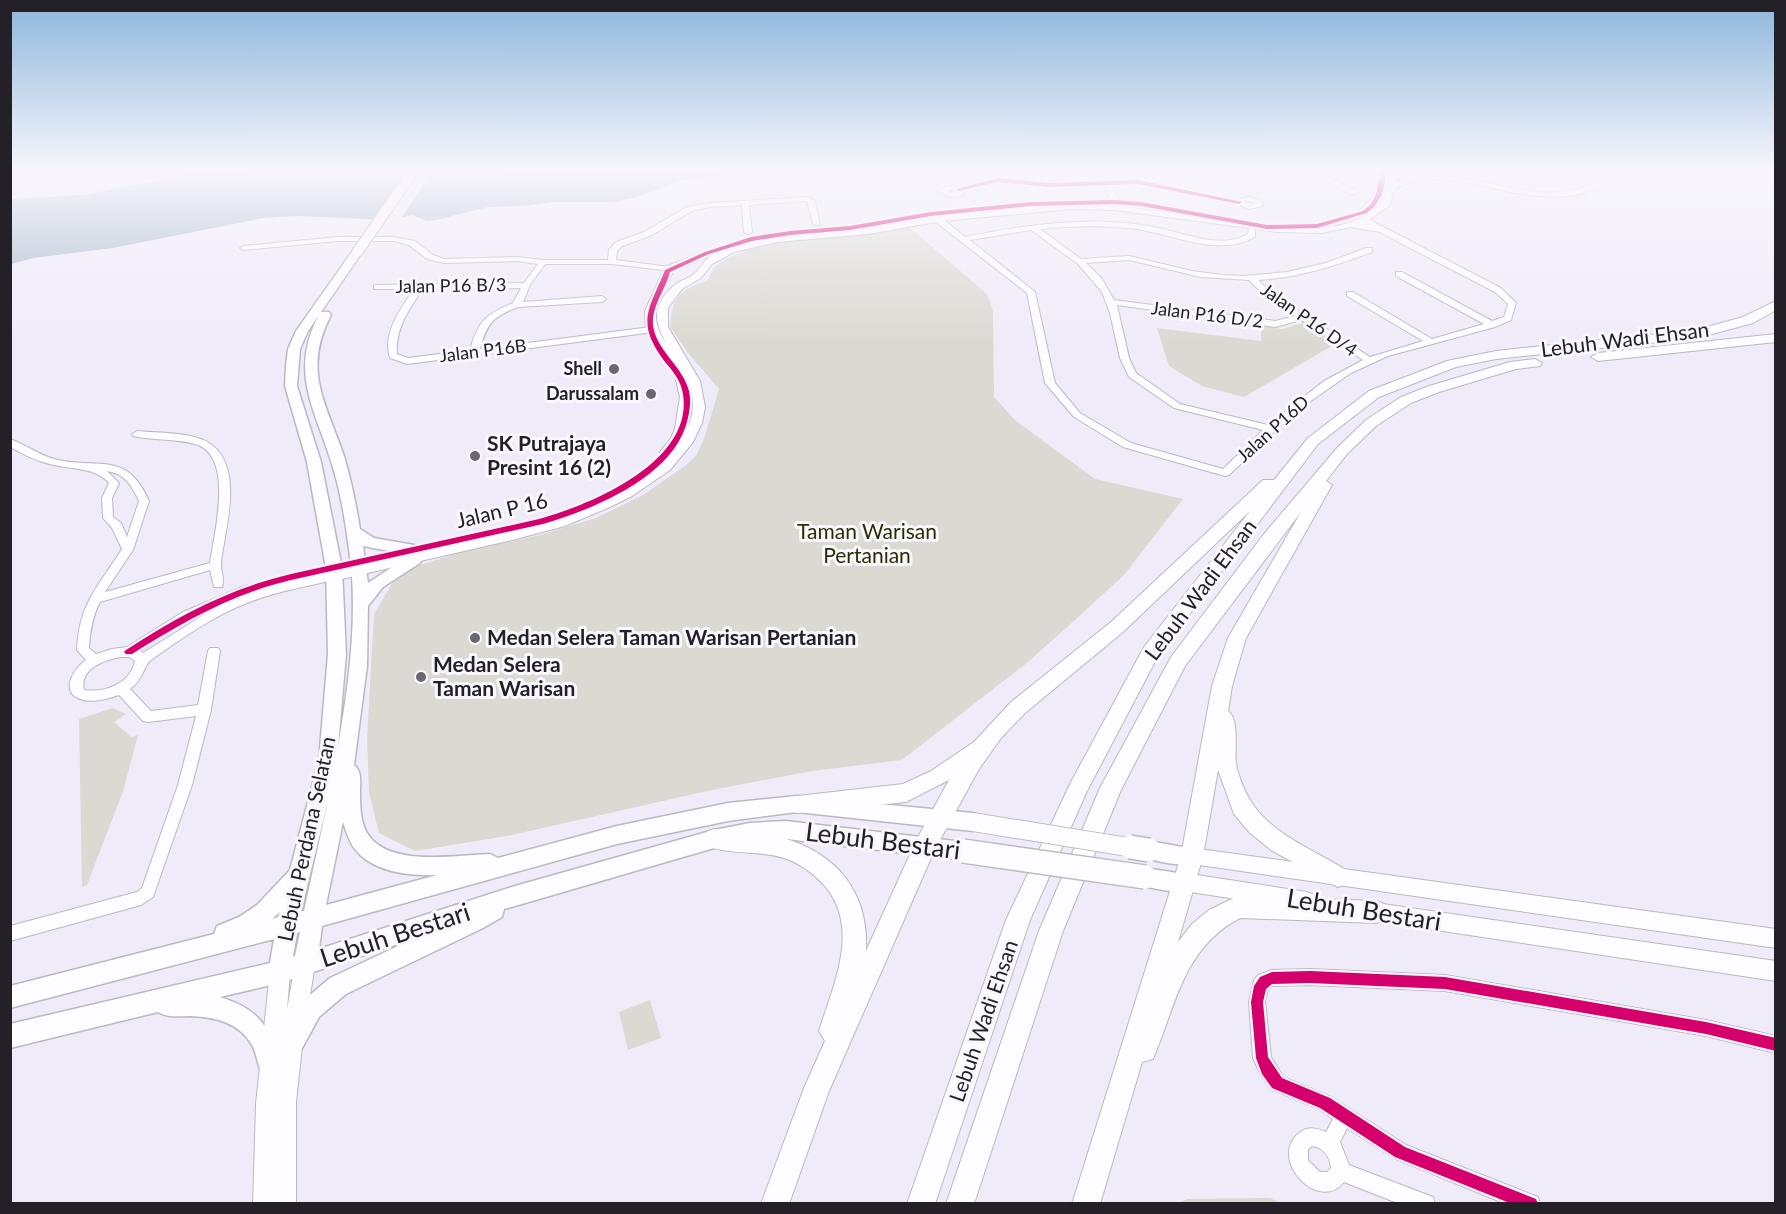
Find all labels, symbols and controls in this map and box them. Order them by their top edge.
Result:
street label: Jalan P16 B/3 [396,273,506,297]
street label: Jalan P16 D/4 [1257,278,1362,360]
street label: Jalan P16 D/2 [1150,296,1264,332]
street label: Lebuh Wadi Ehsan [1539,316,1710,361]
street label: Jalan P16B [438,334,528,366]
place label: Shell [564,357,602,379]
marker: Shell [607,362,621,376]
place label: Darussalam [546,382,639,404]
marker: Darussalam [644,387,658,401]
street label: Jalan P16D [1232,390,1313,466]
place label: SK Putrajaya Presint 16 (2) [487,430,611,479]
marker: SK Putrajaya Presint 16 (2) [468,449,482,463]
street label: Jalan P 16 [453,487,550,532]
street label: Lebuh Wadi Ehsan [1139,514,1261,664]
park label: Taman Warisan Pertanian [797,518,937,567]
place label: Medan Selera Taman Warisan Pertanian [487,624,856,649]
marker: Medan Selera Taman Warisan Pertanian [468,631,482,645]
place label: Medan Selera Taman Warisan [433,651,575,700]
marker: Medan Selera Taman Warisan [414,670,428,684]
street label: Lebuh Perdana Selatan [272,734,340,944]
street label: Lebuh Bestari [804,815,962,865]
street label: Lebuh Bestari [1285,881,1444,937]
street label: Lebuh Bestari [316,895,474,973]
street label: Lebuh Wadi Ehsan [943,936,1022,1105]

